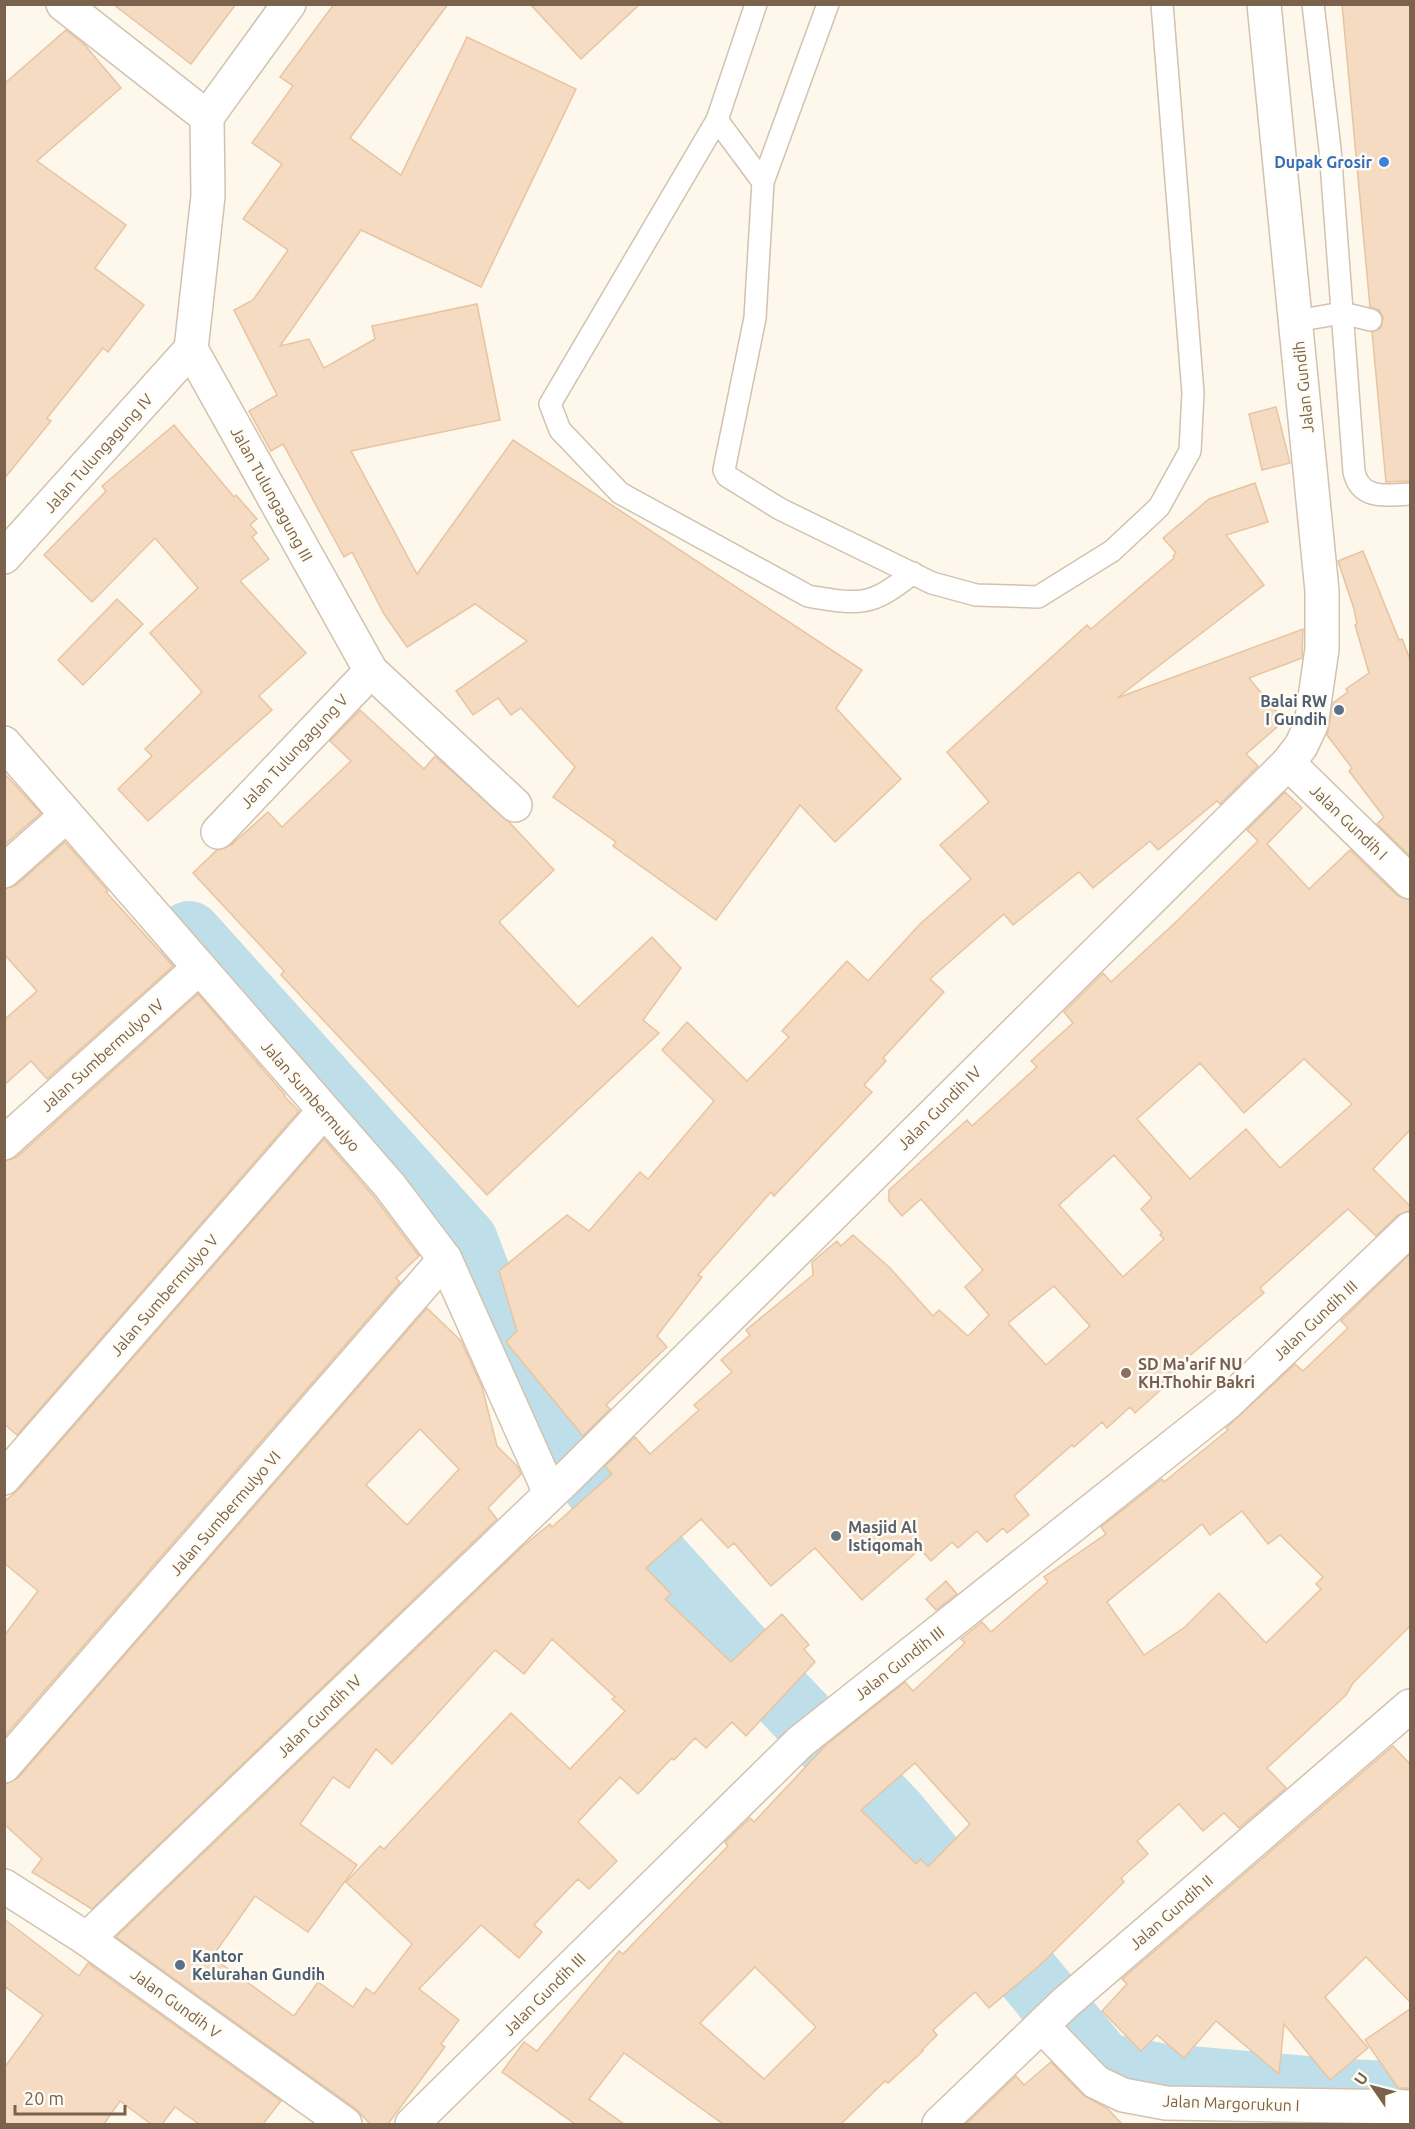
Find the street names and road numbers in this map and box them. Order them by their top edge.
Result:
street label: Jalan Gundih [1289,340,1317,434]
street label: Jalan Tulungagung IV [40,390,156,516]
street label: Jalan Tulungagung III [227,423,317,565]
street label: Jalan Tulungagung V [237,690,351,812]
street label: Jalan Gundih I [1307,781,1391,863]
street label: Jalan Sumbermulyo IV [37,995,167,1115]
street label: Jalan Sumbermulyo [258,1037,364,1155]
street label: Jalan Gundih IV [894,1063,984,1153]
street label: Jalan Sumbermulyo V [106,1231,222,1359]
street label: Jalan Gundih III [1269,1276,1361,1364]
street label: Jalan Sumbermulyo VI [166,1447,284,1579]
street label: Jalan Gundih III [851,1622,947,1704]
street label: Jalan Gundih IV [273,1671,365,1761]
street label: Jalan Gundih II [1126,1871,1216,1953]
street label: Jalan Gundih III [499,1949,589,2039]
street label: Jalan Gundih V [128,1964,224,2042]
street label: Jalan Margorukun I [1162,2092,1300,2114]

